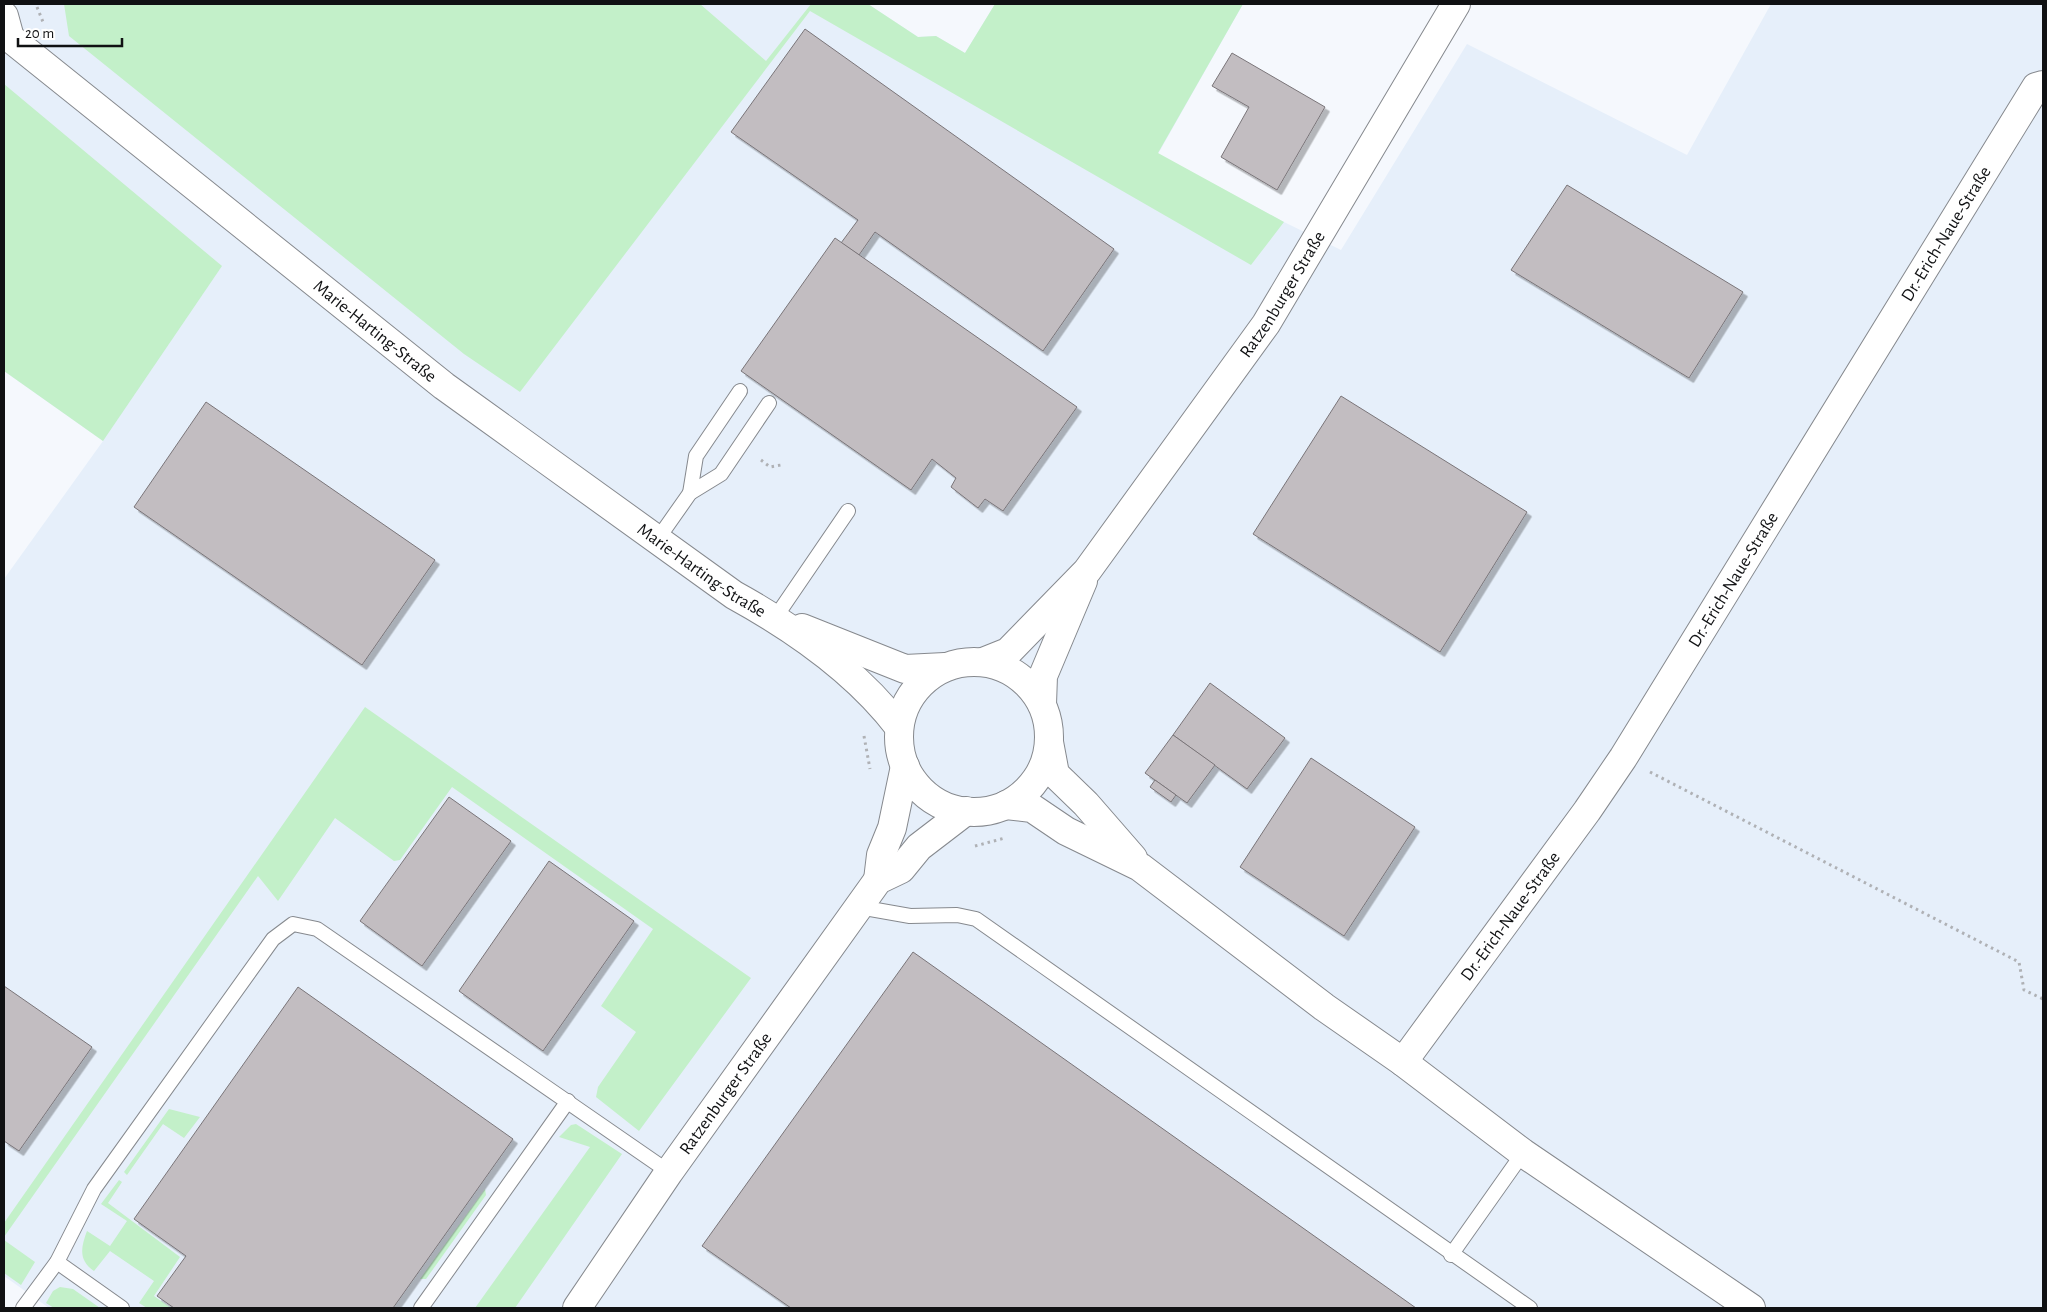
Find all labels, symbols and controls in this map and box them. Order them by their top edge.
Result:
scale bar [18,15,121,47]
text: 20 m [25,26,54,41]
street label: Dr.-Erich-Naue-Straße [1898,163,1995,305]
street label: Ratzenburger Straße [1237,228,1329,361]
street label: Marie-Harting-Straße [310,277,439,386]
street label: Dr.-Erich-Naue-Straße [1686,509,1782,651]
street label: Marie-Harting-Straße [634,520,769,621]
street label: Dr.-Erich-Naue-Straße [1458,849,1564,984]
street label: Ratzenburger Straße [677,1030,776,1158]

